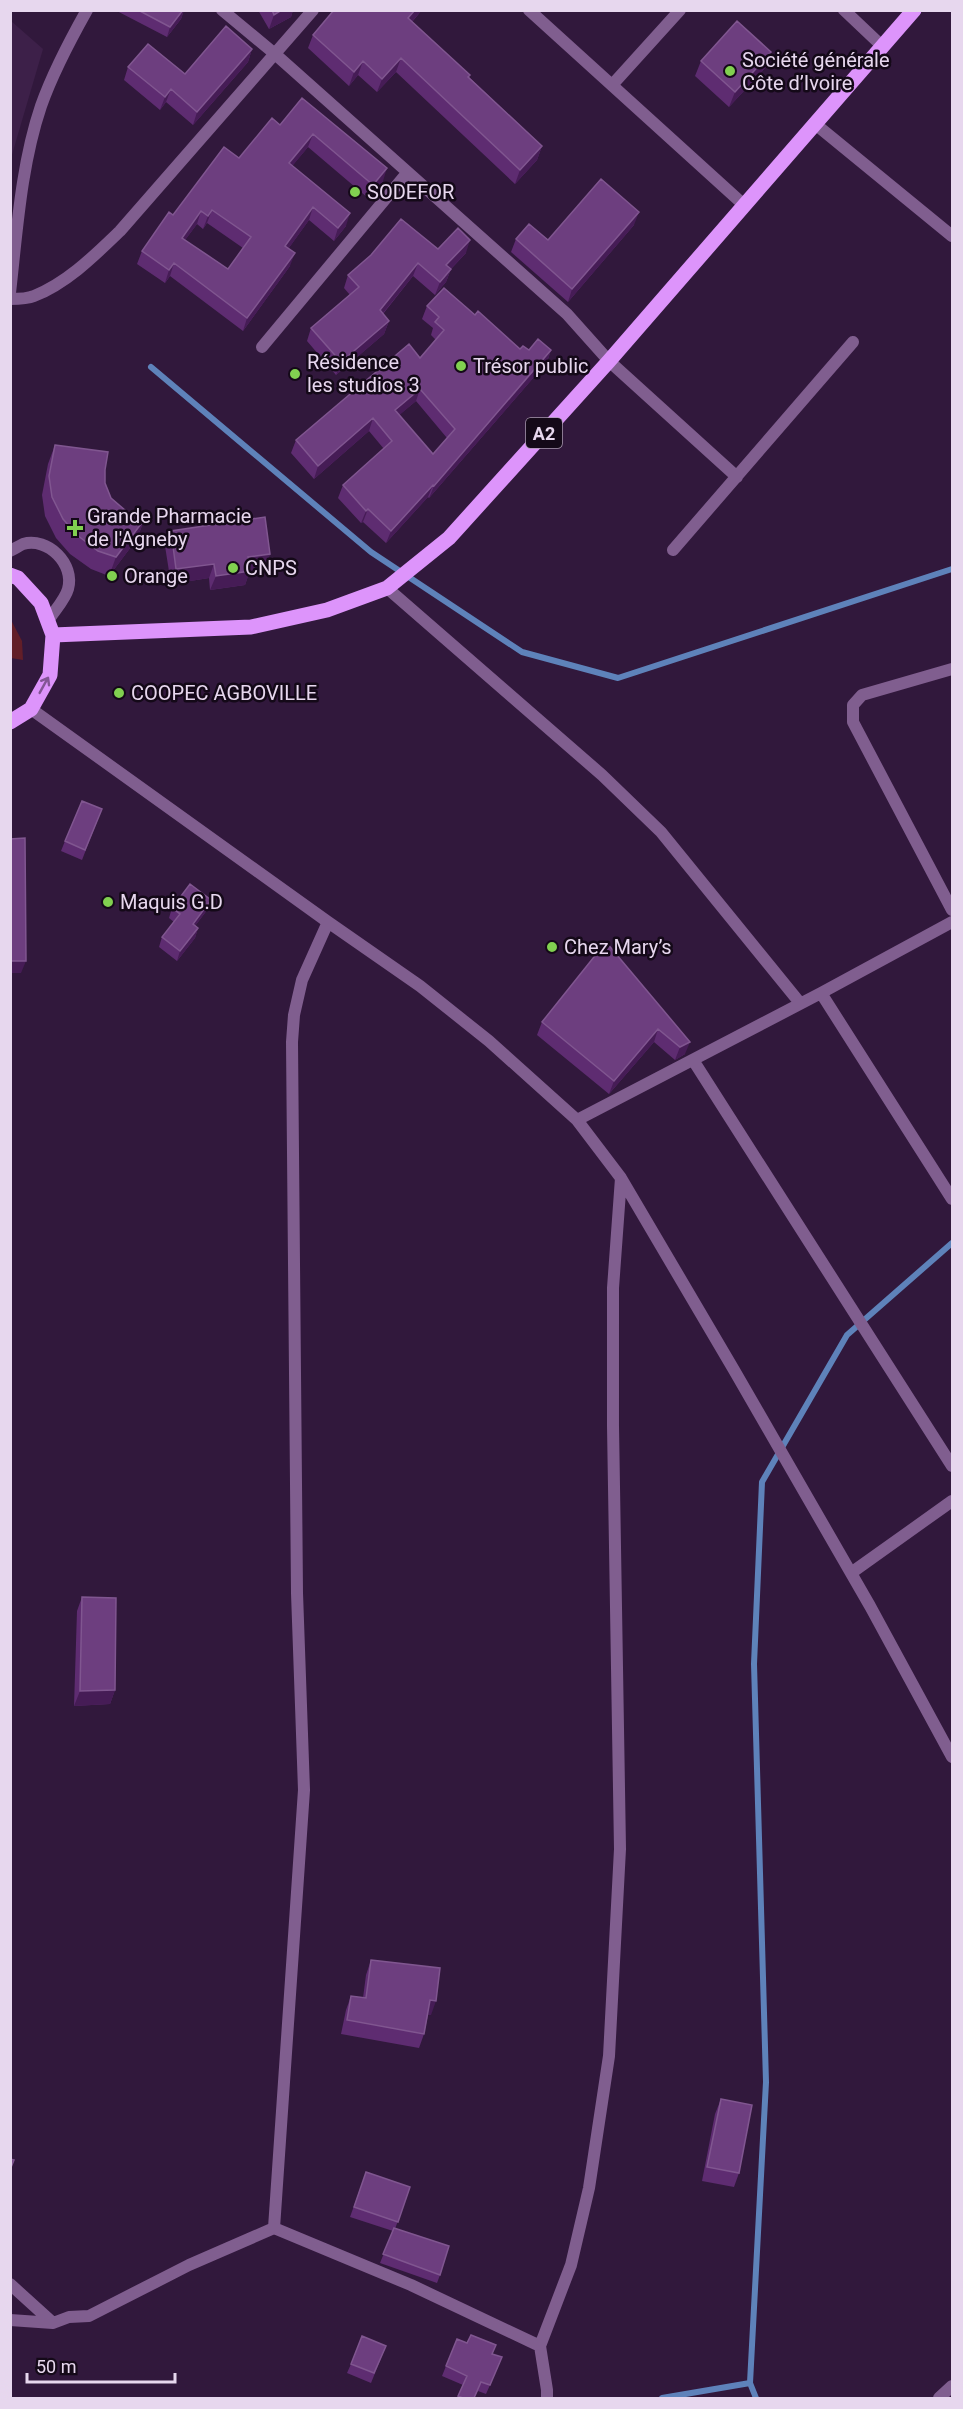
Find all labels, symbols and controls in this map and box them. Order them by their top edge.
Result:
place label: Société générale Côte d’Ivoire [742,48,890,95]
marker: Société générale Côte d’Ivoire [723,64,737,78]
place label: SODEFOR [367,180,454,204]
marker: SODEFOR [348,185,362,199]
place label: Résidence les studios 3 [307,350,420,397]
place label: Trésor public [473,354,589,378]
marker: Trésor public [454,359,468,373]
marker: Résidence les studios 3 [288,367,302,381]
road number: A2 [526,418,562,448]
place label: Grande Pharmacie de l'Agneby [87,504,251,551]
marker: Grande Pharmacie de l'Agneby [68,521,82,535]
place label: CNPS [245,556,297,580]
marker: CNPS [226,561,240,575]
place label: Orange [124,564,188,588]
marker: Orange [105,569,119,583]
one-way arrow [38,677,50,694]
place label: COOPEC AGBOVILLE [131,681,317,705]
marker: COOPEC AGBOVILLE [112,686,126,700]
place label: Maquis G.D [120,890,223,914]
marker: Maquis G.D [101,895,115,909]
place label: Chez Mary’s [564,935,672,959]
marker: Chez Mary’s [545,940,559,954]
scale bar [27,2346,176,2384]
text: 50 m [36,2356,76,2377]

